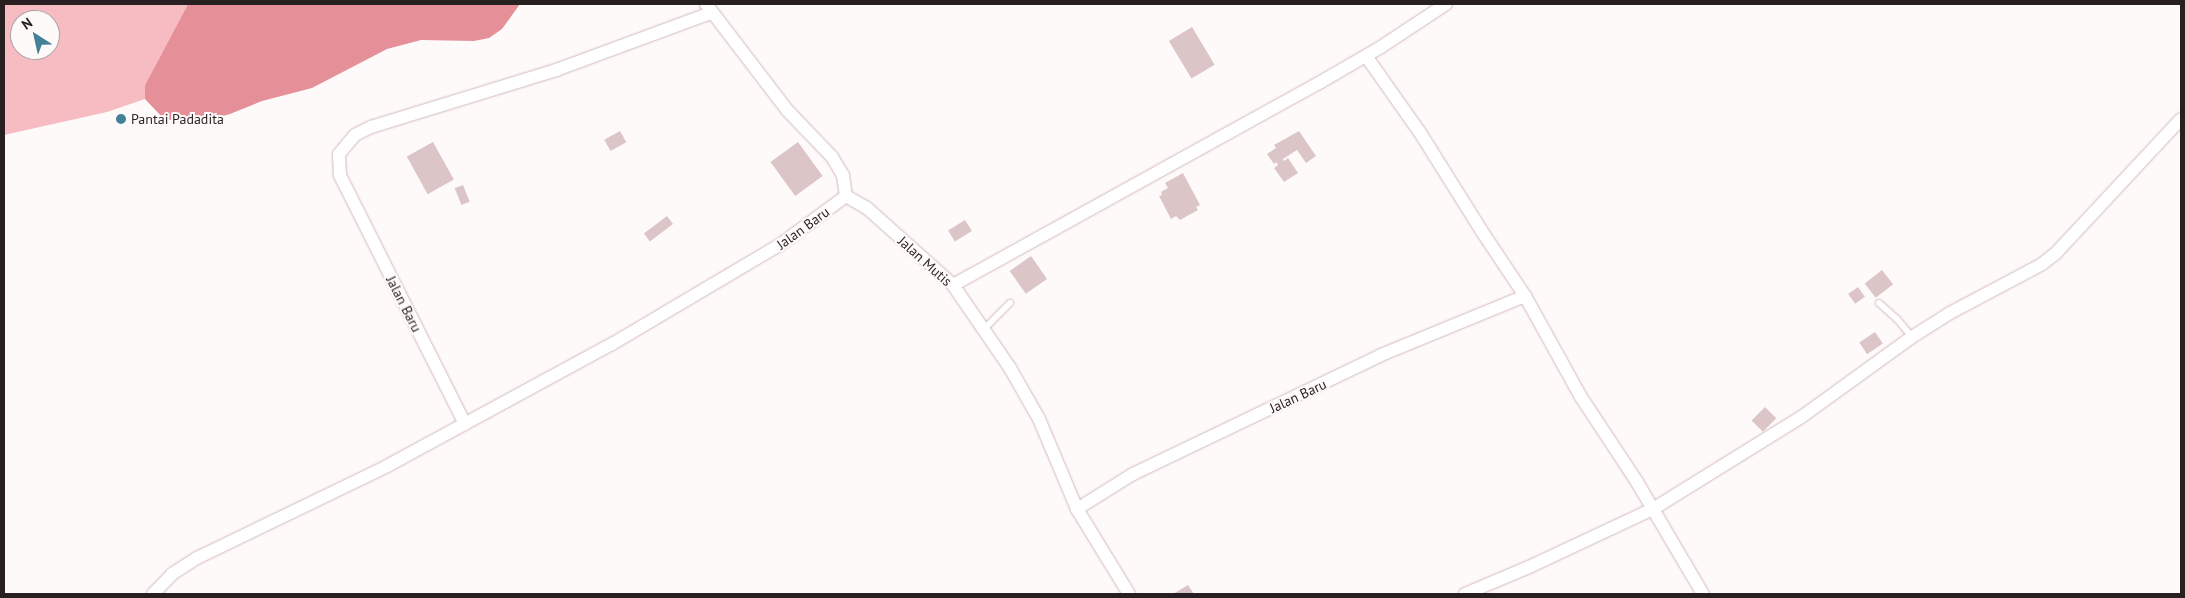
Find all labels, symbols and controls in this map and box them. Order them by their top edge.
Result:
north arrow [10,10,60,60]
text: N [18,14,36,34]
place label: Pantai Padadita [131,111,224,127]
marker: Pantai Padadita [115,113,127,125]
street label: Jalan Baru [773,203,833,253]
street label: Jalan Mutis [895,233,955,289]
street label: Jalan Baru [383,273,425,335]
street label: Jalan Baru [1267,376,1329,416]

